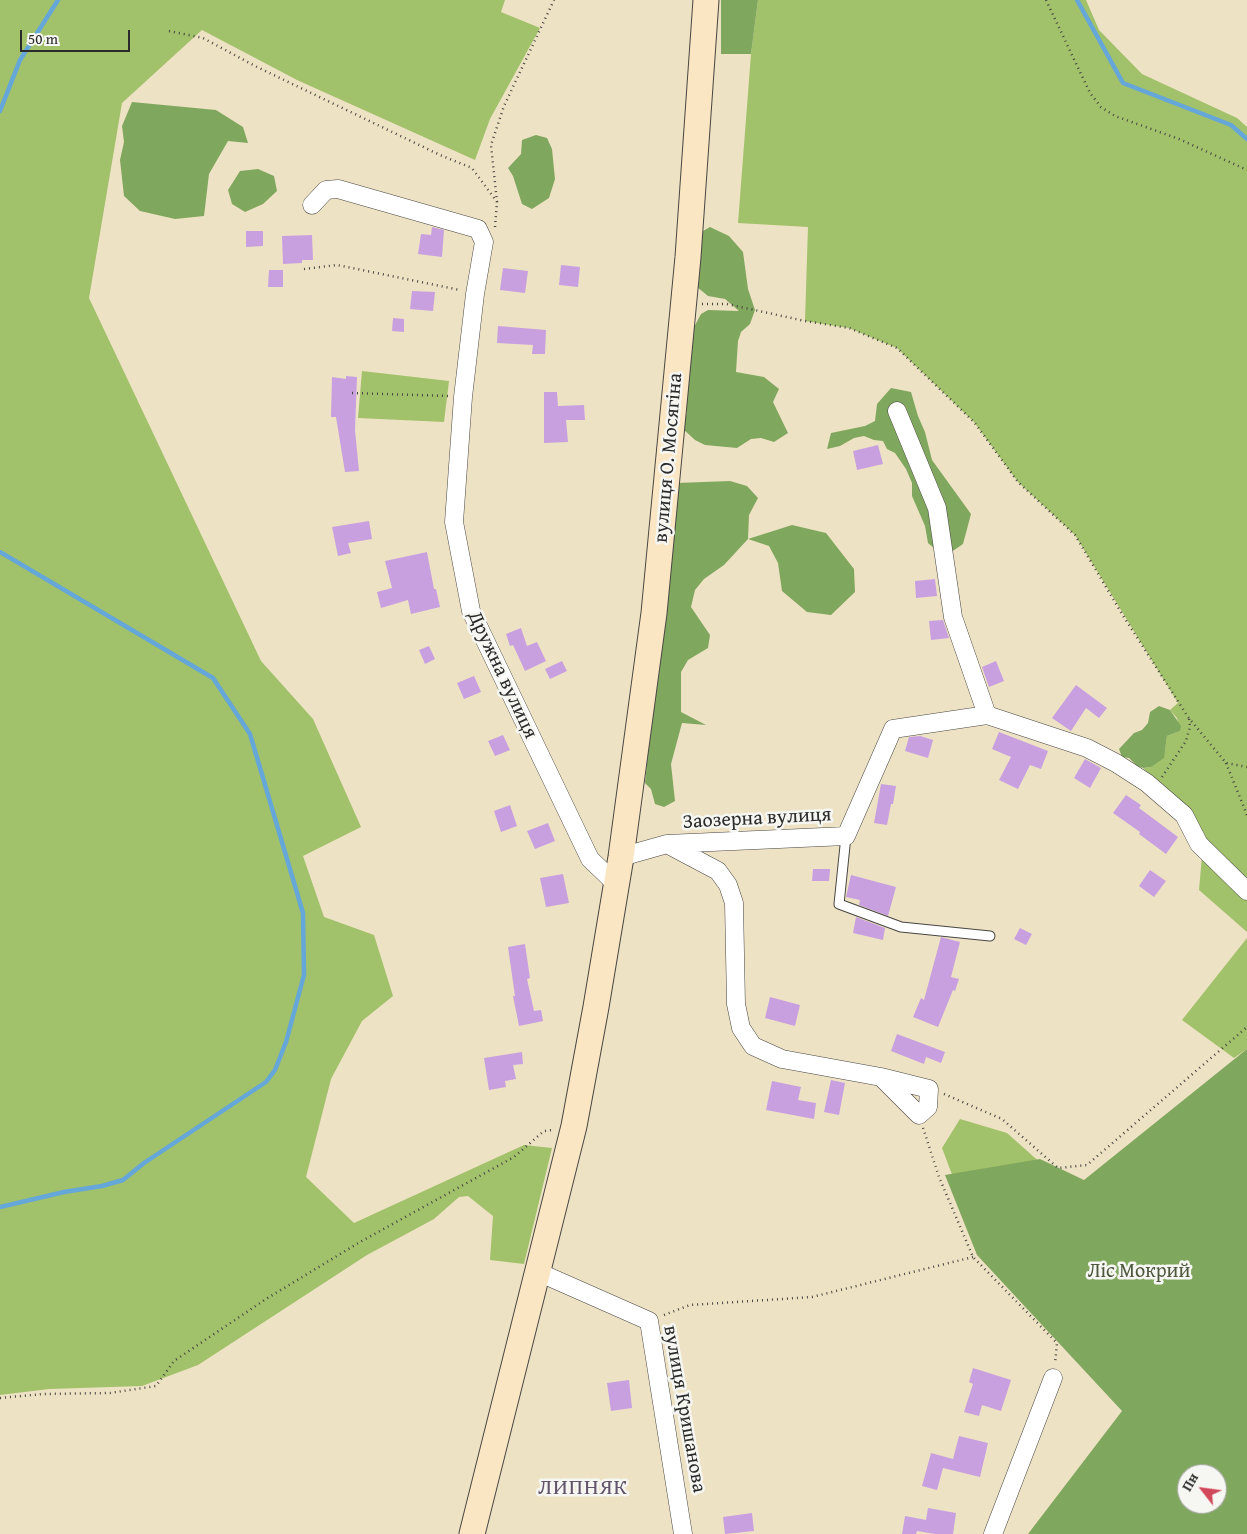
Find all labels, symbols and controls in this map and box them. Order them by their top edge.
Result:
scale bar [22,20,132,52]
text: 50 m [28,28,58,49]
street label: вулиця О. Мосягіна [650,372,688,544]
street label: Дружна вулиця [462,607,542,743]
street label: Заозерна вулиця [682,803,832,835]
park label: Ліс Мокрий [1088,1260,1190,1284]
street label: вулиця Кришанова [657,1323,711,1495]
north arrow [1177,1464,1227,1514]
text: Пн [1177,1469,1203,1495]
district label: ЛИПНЯК [537,1475,629,1501]

